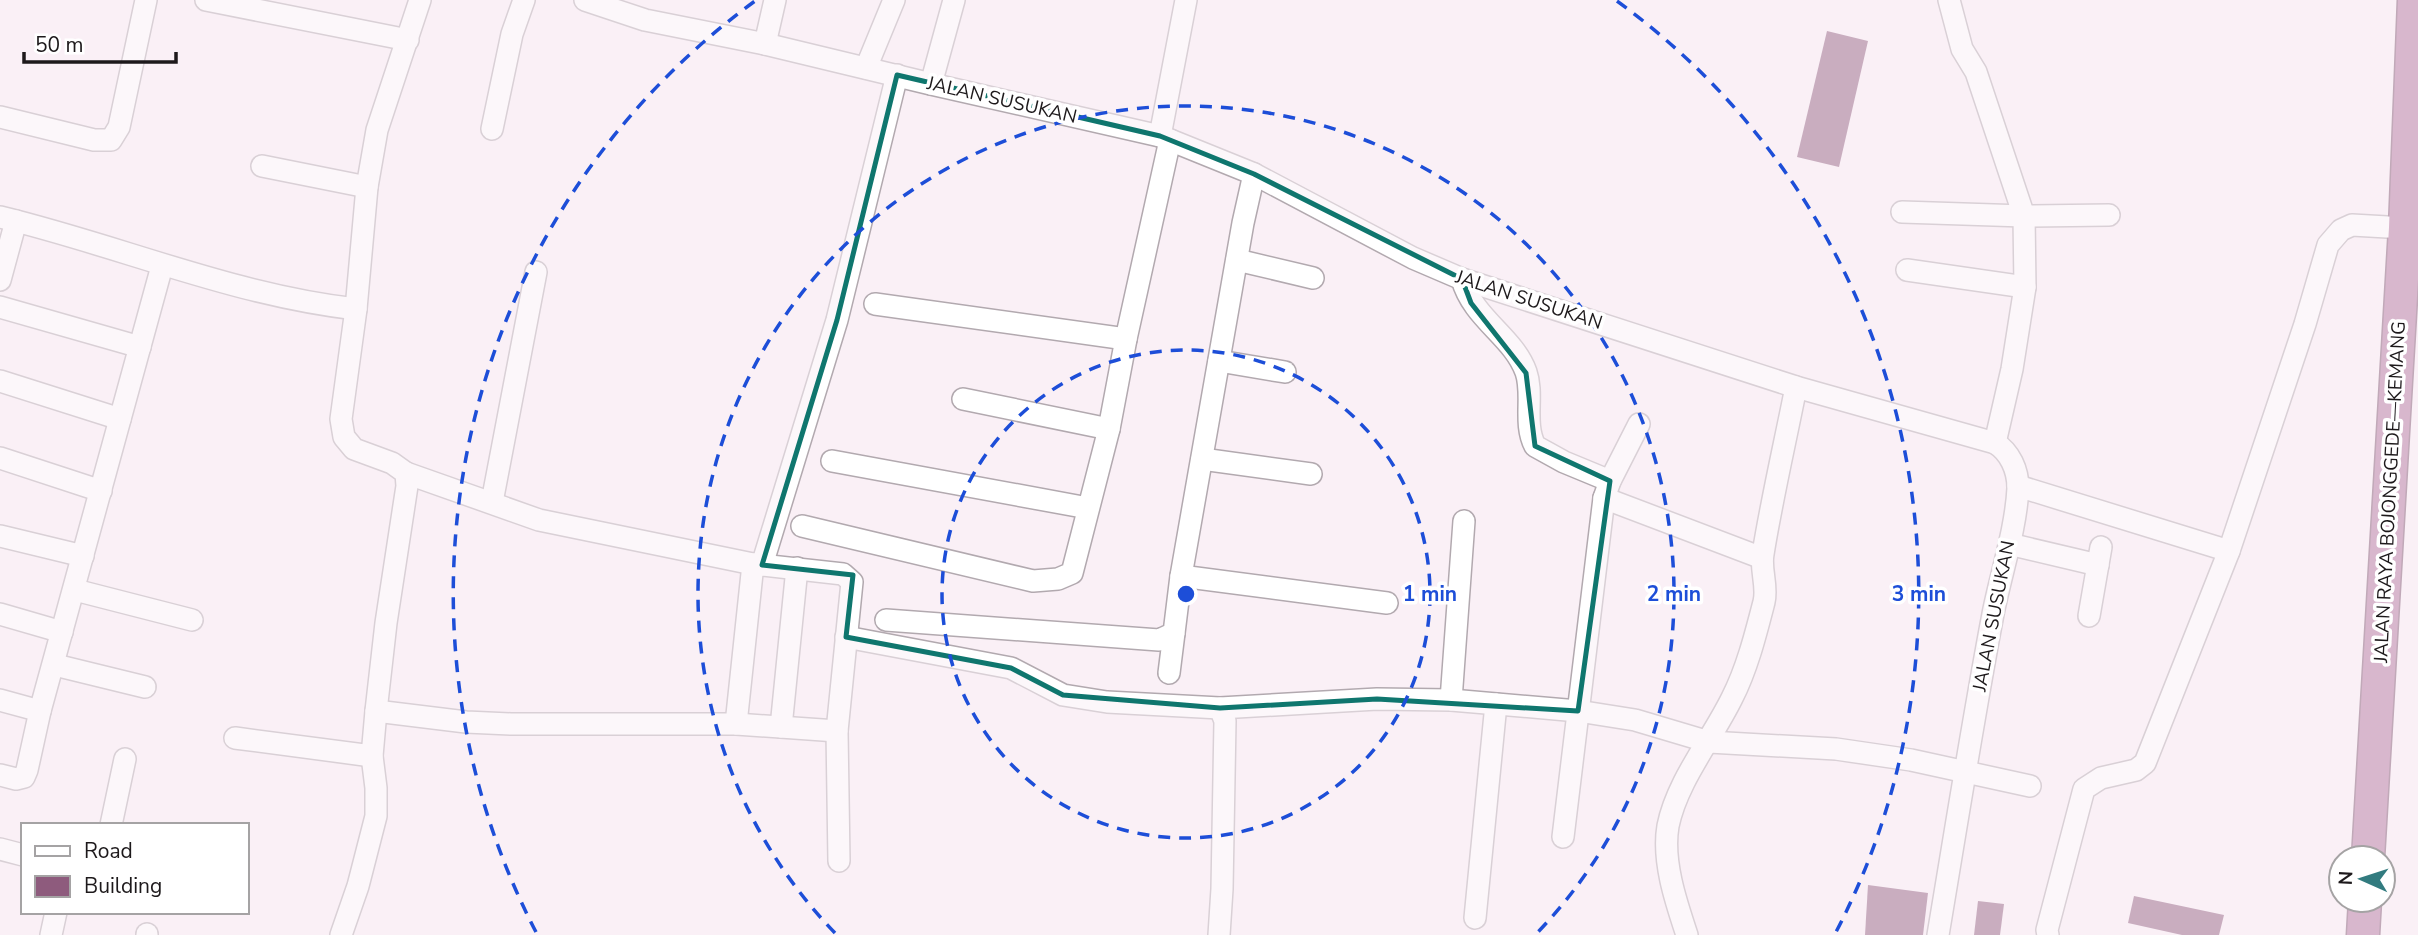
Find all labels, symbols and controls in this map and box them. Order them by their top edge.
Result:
scale bar [24,21,177,65]
text: 50 m [35,31,84,59]
street label: JALAN SUSUKAN [924,70,1079,130]
street label: JALAN SUSUKAN [1451,264,1606,336]
street label: JALAN RAYA BOJONGGEDE—KEMANG [2368,321,2412,664]
street label: JALAN SUSUKAN [1966,538,2021,695]
text: 1 min [1403,580,1457,608]
text: 2 min [1647,580,1701,608]
text: 3 min [1892,580,1946,608]
centre of rings [1174,582,1198,606]
legend [21,823,248,914]
text: Road [84,837,133,865]
north arrow [2327,844,2397,914]
text: N [2333,870,2359,886]
text: Building [84,872,162,900]

